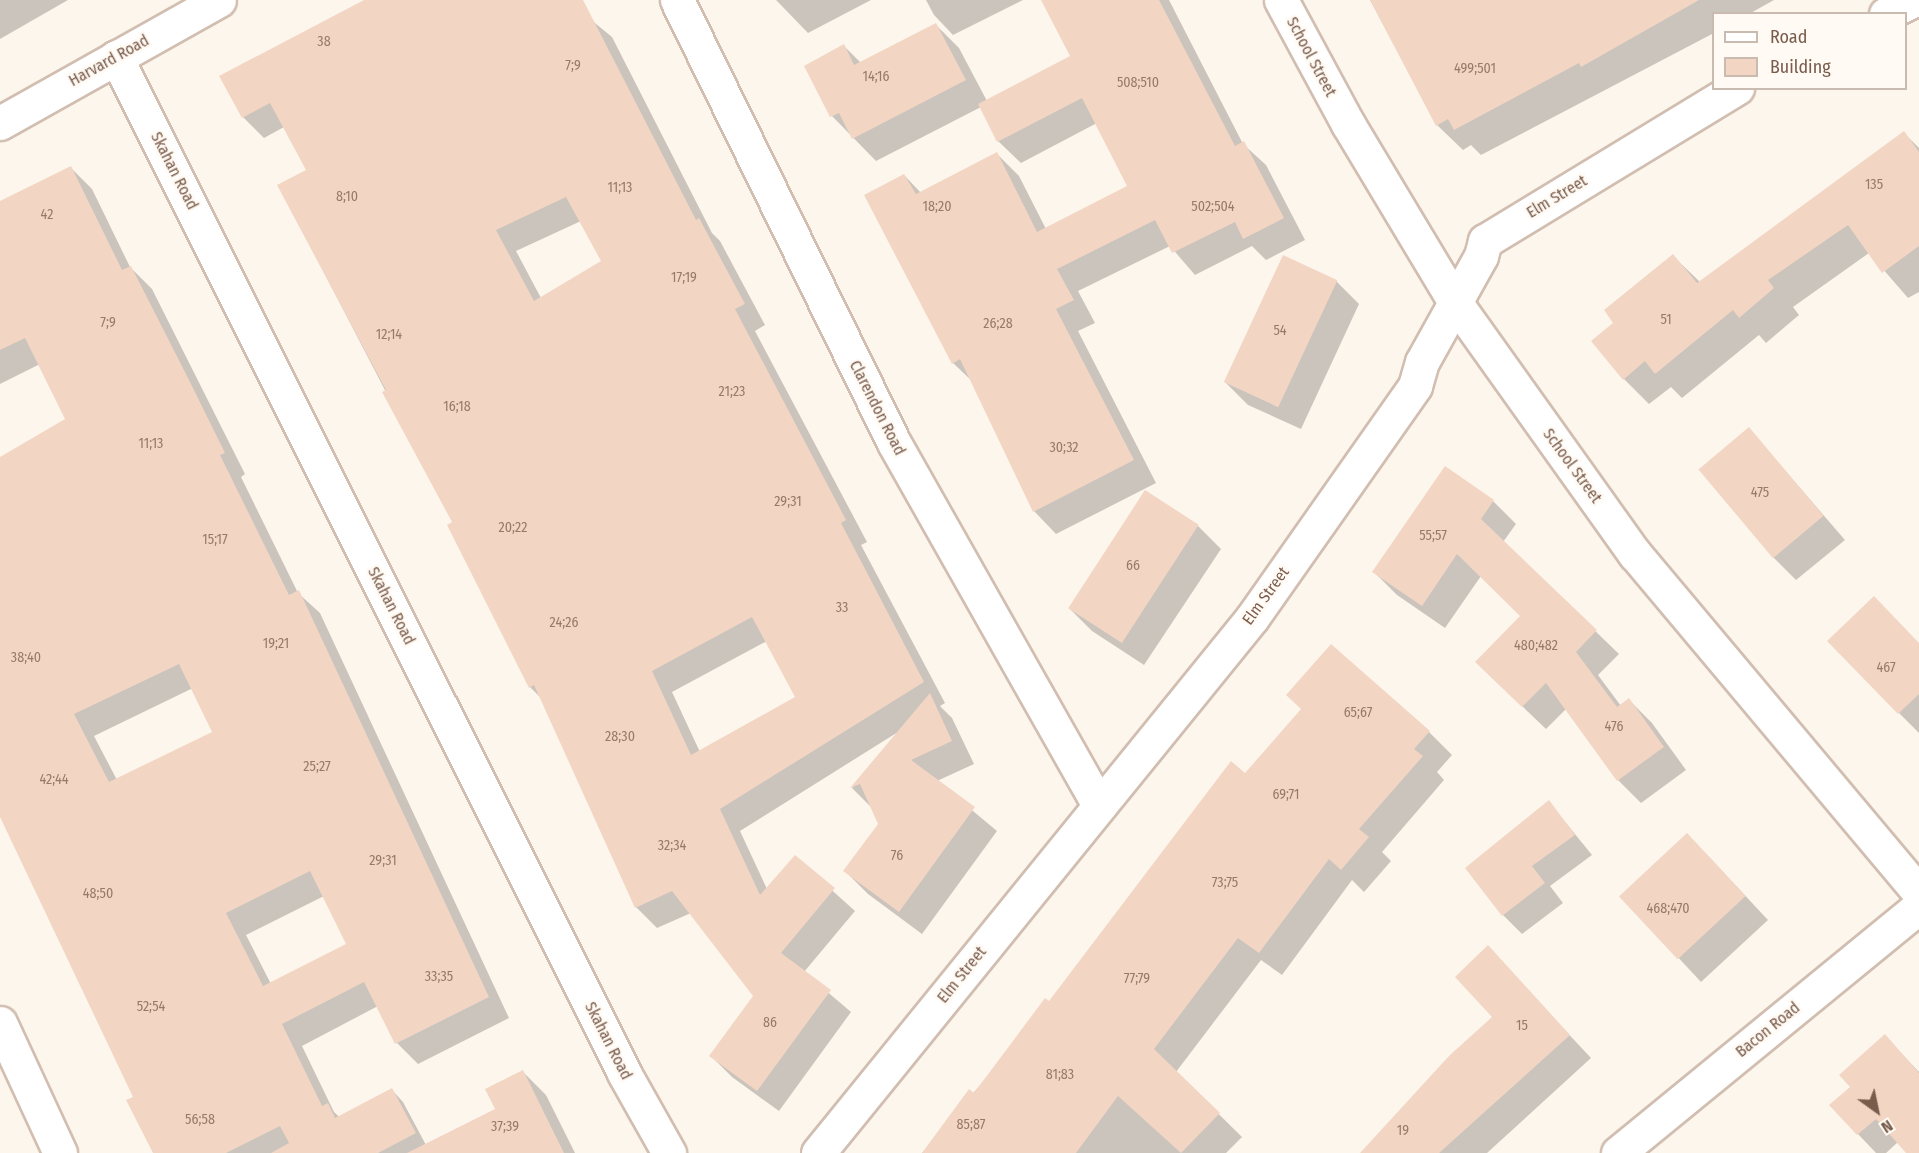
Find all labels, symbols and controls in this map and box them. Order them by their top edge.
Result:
legend [1712,12,1907,90]
street label: School Street [1282,14,1340,100]
text: Road [1770,26,1807,48]
street label: Harvard Road [66,31,152,91]
house number: 38 [317,34,331,50]
text: Building [1770,56,1831,78]
house number: 7;9 [565,58,581,74]
house number: 499;501 [1454,61,1496,77]
house number: 14;16 [862,69,890,85]
house number: 508;510 [1117,75,1159,91]
street label: Skahan Road [146,129,202,213]
street label: Elm Street [1523,172,1591,222]
house number: 135 [1865,177,1883,193]
house number: 11;13 [608,180,632,196]
house number: 8;10 [336,189,358,205]
house number: 18;20 [923,199,951,215]
house number: 502;504 [1191,199,1235,215]
house number: 42 [41,207,53,223]
house number: 17;19 [671,270,697,286]
house number: 51 [1660,312,1672,328]
house number: 7;9 [100,315,116,331]
house number: 26;28 [983,316,1013,332]
house number: 54 [1273,323,1287,339]
house number: 12;14 [376,327,402,343]
street label: Clarendon Road [845,357,909,459]
house number: 21;23 [719,384,745,400]
house number: 16;18 [443,399,471,415]
street label: School Street [1539,425,1605,507]
house number: 11;13 [139,436,163,452]
house number: 30;32 [1049,440,1079,456]
house number: 475 [1751,485,1769,501]
house number: 29;31 [774,494,802,510]
house number: 20;22 [499,520,527,536]
house number: 55;57 [1419,528,1447,544]
house number: 15;17 [202,532,228,548]
house number: 66 [1126,558,1140,574]
street label: Elm Street [1239,563,1293,629]
street label: Skahan Road [363,564,419,648]
house number: 33 [836,600,848,616]
house number: 24;26 [550,615,578,631]
house number: 19;21 [263,636,289,652]
house number: 480;482 [1514,638,1558,654]
house number: 38;40 [11,650,41,666]
house number: 467 [1876,660,1896,676]
house number: 65;67 [1344,705,1372,721]
house number: 476 [1605,719,1623,735]
house number: 28;30 [605,729,635,745]
house number: 25;27 [303,759,331,775]
house number: 42;44 [39,772,69,788]
house number: 69;71 [1272,787,1300,803]
house number: 32;34 [658,838,686,854]
house number: 76 [891,848,903,864]
house number: 29;31 [369,853,397,869]
house number: 73;75 [1212,875,1238,891]
house number: 48;50 [83,886,113,902]
house number: 468;470 [1647,901,1689,917]
street label: Elm Street [933,943,991,1007]
house number: 33;35 [425,969,453,985]
house number: 77;79 [1124,971,1150,987]
street label: Bacon Road [1732,998,1804,1062]
house number: 52;54 [137,999,165,1015]
street label: Skahan Road [580,999,636,1083]
house number: 86 [763,1015,777,1031]
house number: 15 [1516,1018,1528,1034]
house number: 81;83 [1046,1067,1074,1083]
north arrow [1847,1081,1907,1141]
house number: 56;58 [185,1112,215,1128]
text: N [1878,1116,1896,1137]
house number: 85;87 [957,1117,985,1133]
house number: 37;39 [491,1119,519,1135]
house number: 19 [1397,1123,1409,1139]

